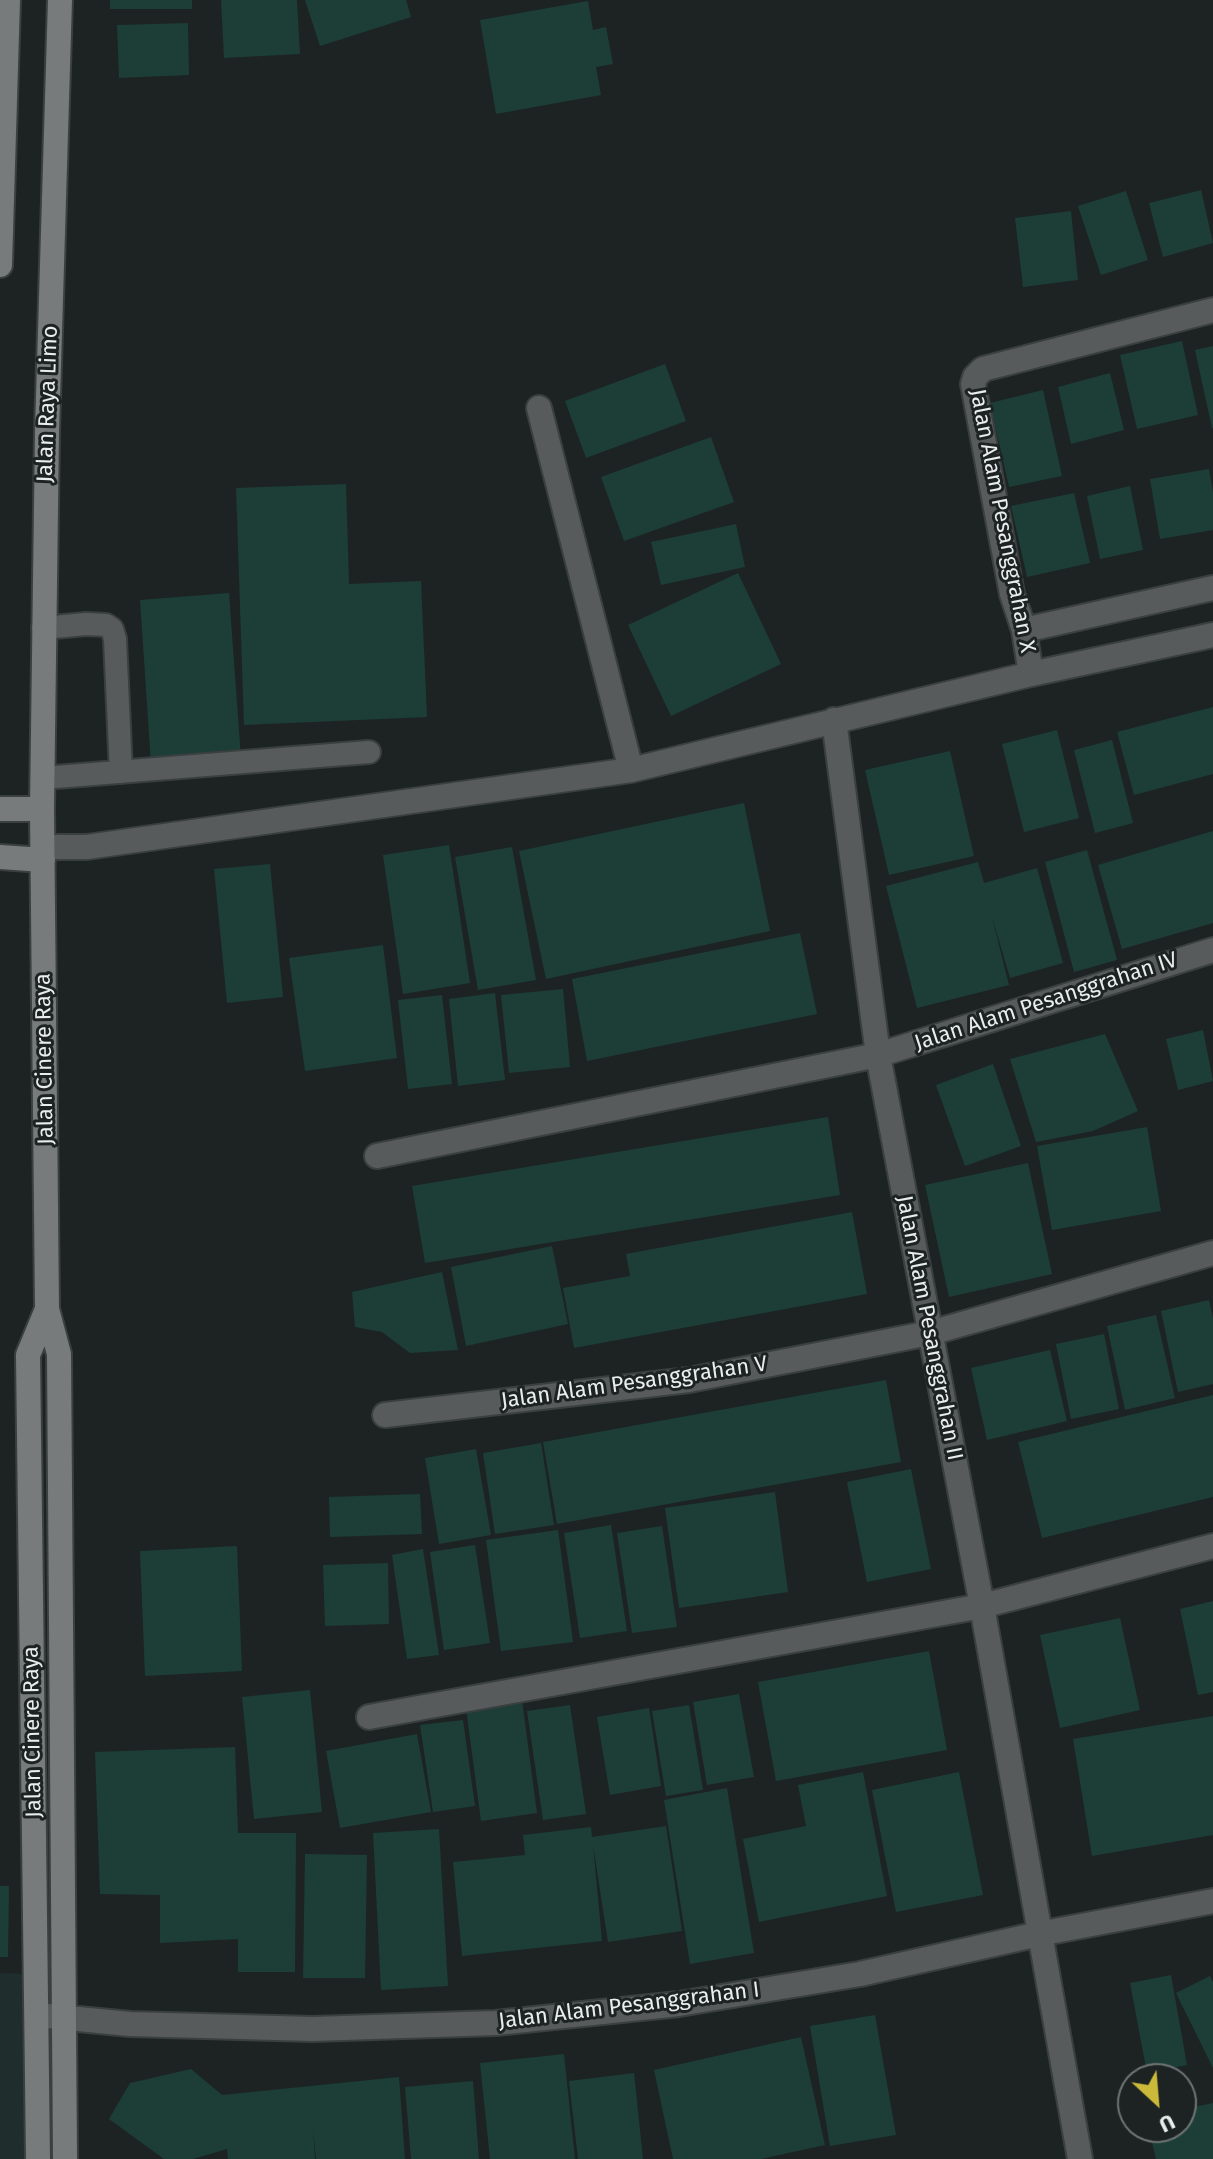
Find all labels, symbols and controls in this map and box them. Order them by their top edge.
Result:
street label: Jalan Raya Limo [32,325,64,483]
street label: Jalan Alam Pesanggrahan X [963,387,1041,655]
street label: Jalan Alam Pesanggrahan IV [911,947,1181,1057]
street label: Jalan Cinere Raya [30,973,60,1145]
street label: Jalan Alam Pesanggrahan II [890,1193,968,1463]
street label: Jalan Alam Pesanggrahan V [499,1351,769,1415]
street label: Jalan Cinere Raya [18,1646,48,1818]
street label: Jalan Alam Pesanggrahan I [497,1977,761,2035]
north arrow [1117,2063,1197,2143]
text: U [1155,2108,1179,2138]

